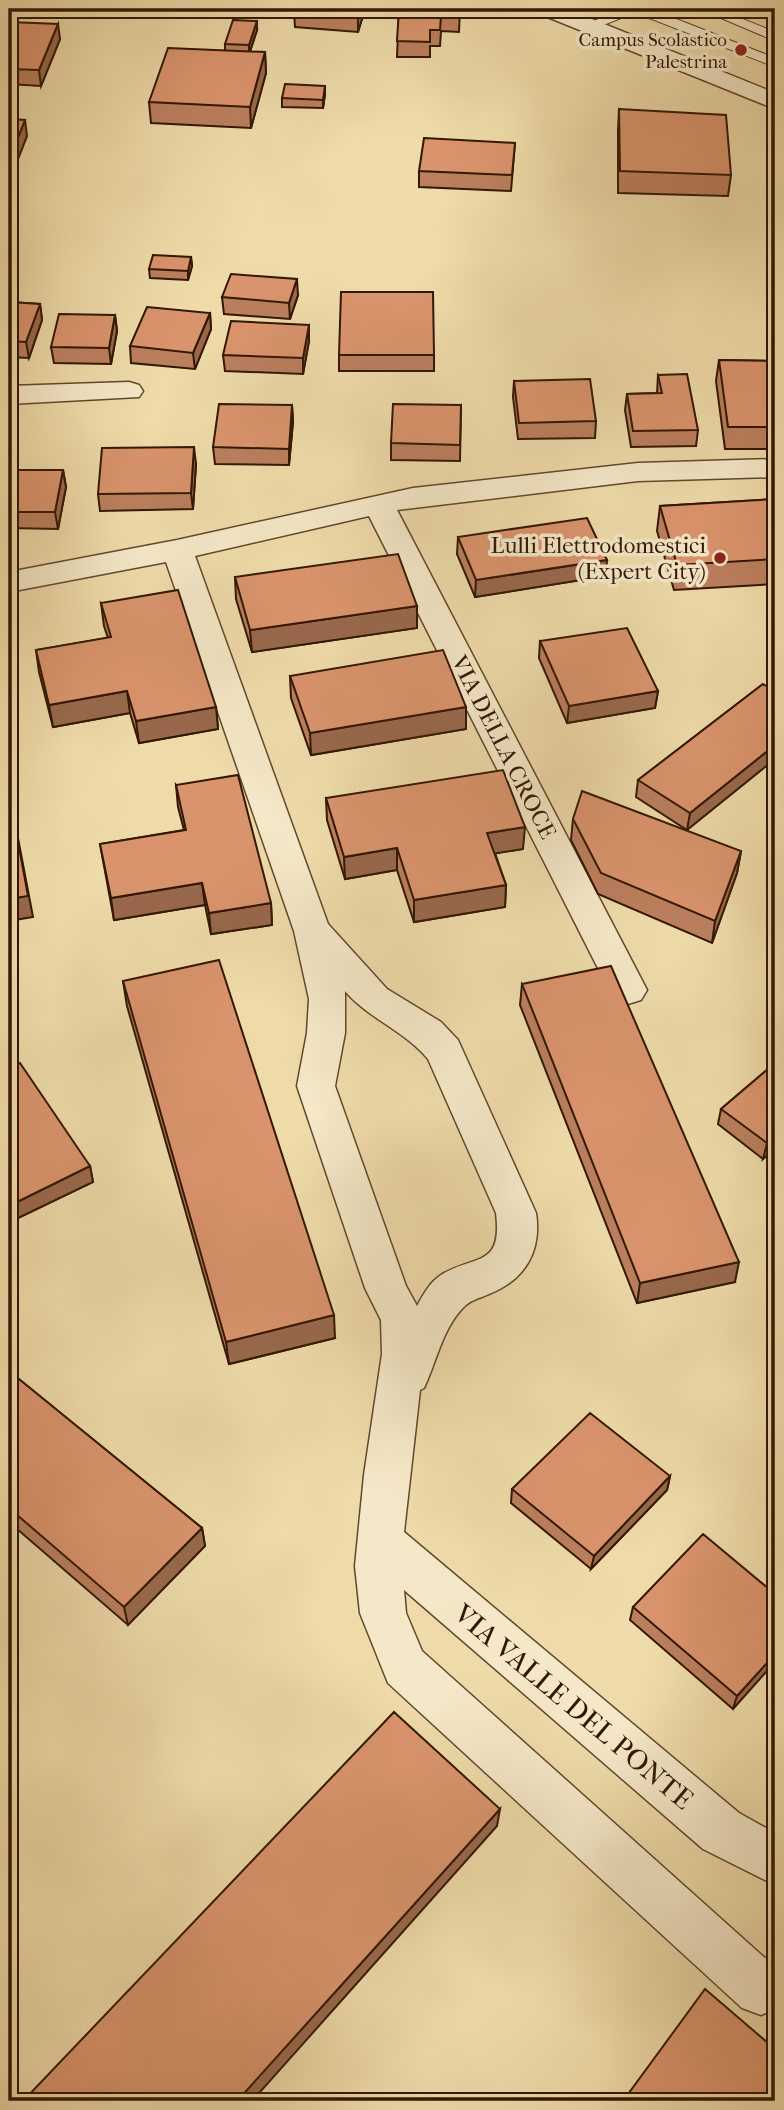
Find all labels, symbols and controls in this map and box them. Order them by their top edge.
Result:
place label: Campus Scolastico Palestrina [579,29,727,73]
marker: Campus Scolastico Palestrina [733,42,749,58]
place label: Lulli Elettrodomestici (Expert City) [491,532,706,585]
marker: Lulli Elettrodomestici (Expert City) [712,550,728,566]
street label: VIA DELLA CROCE [445,650,561,843]
street label: VIA VALLE DEL PONTE [447,1596,700,1816]

